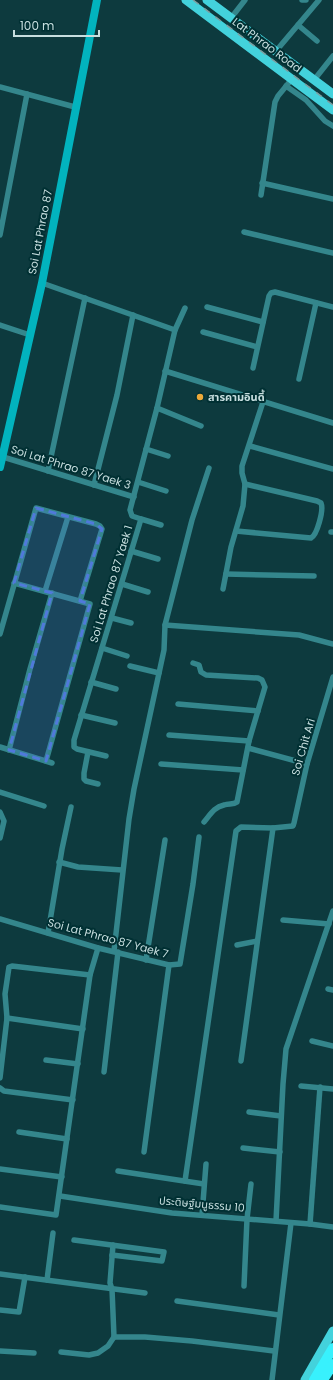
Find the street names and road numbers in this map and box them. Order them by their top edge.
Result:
street label: Lat Phrao Road [229,14,305,76]
street label: Soi Lat Phrao 87 [24,188,56,276]
street label: Soi Lat Phrao 87 Yaek 3 [9,441,133,493]
street label: Soi Lat Phrao 87 Yaek 1 [86,523,136,645]
street label: Soi Chit Ari [287,716,319,777]
street label: Soi Lat Phrao 87 Yaek 7 [46,914,170,962]
street label: ประดิษฐ์มนูธรรม 10 [159,1192,246,1216]

